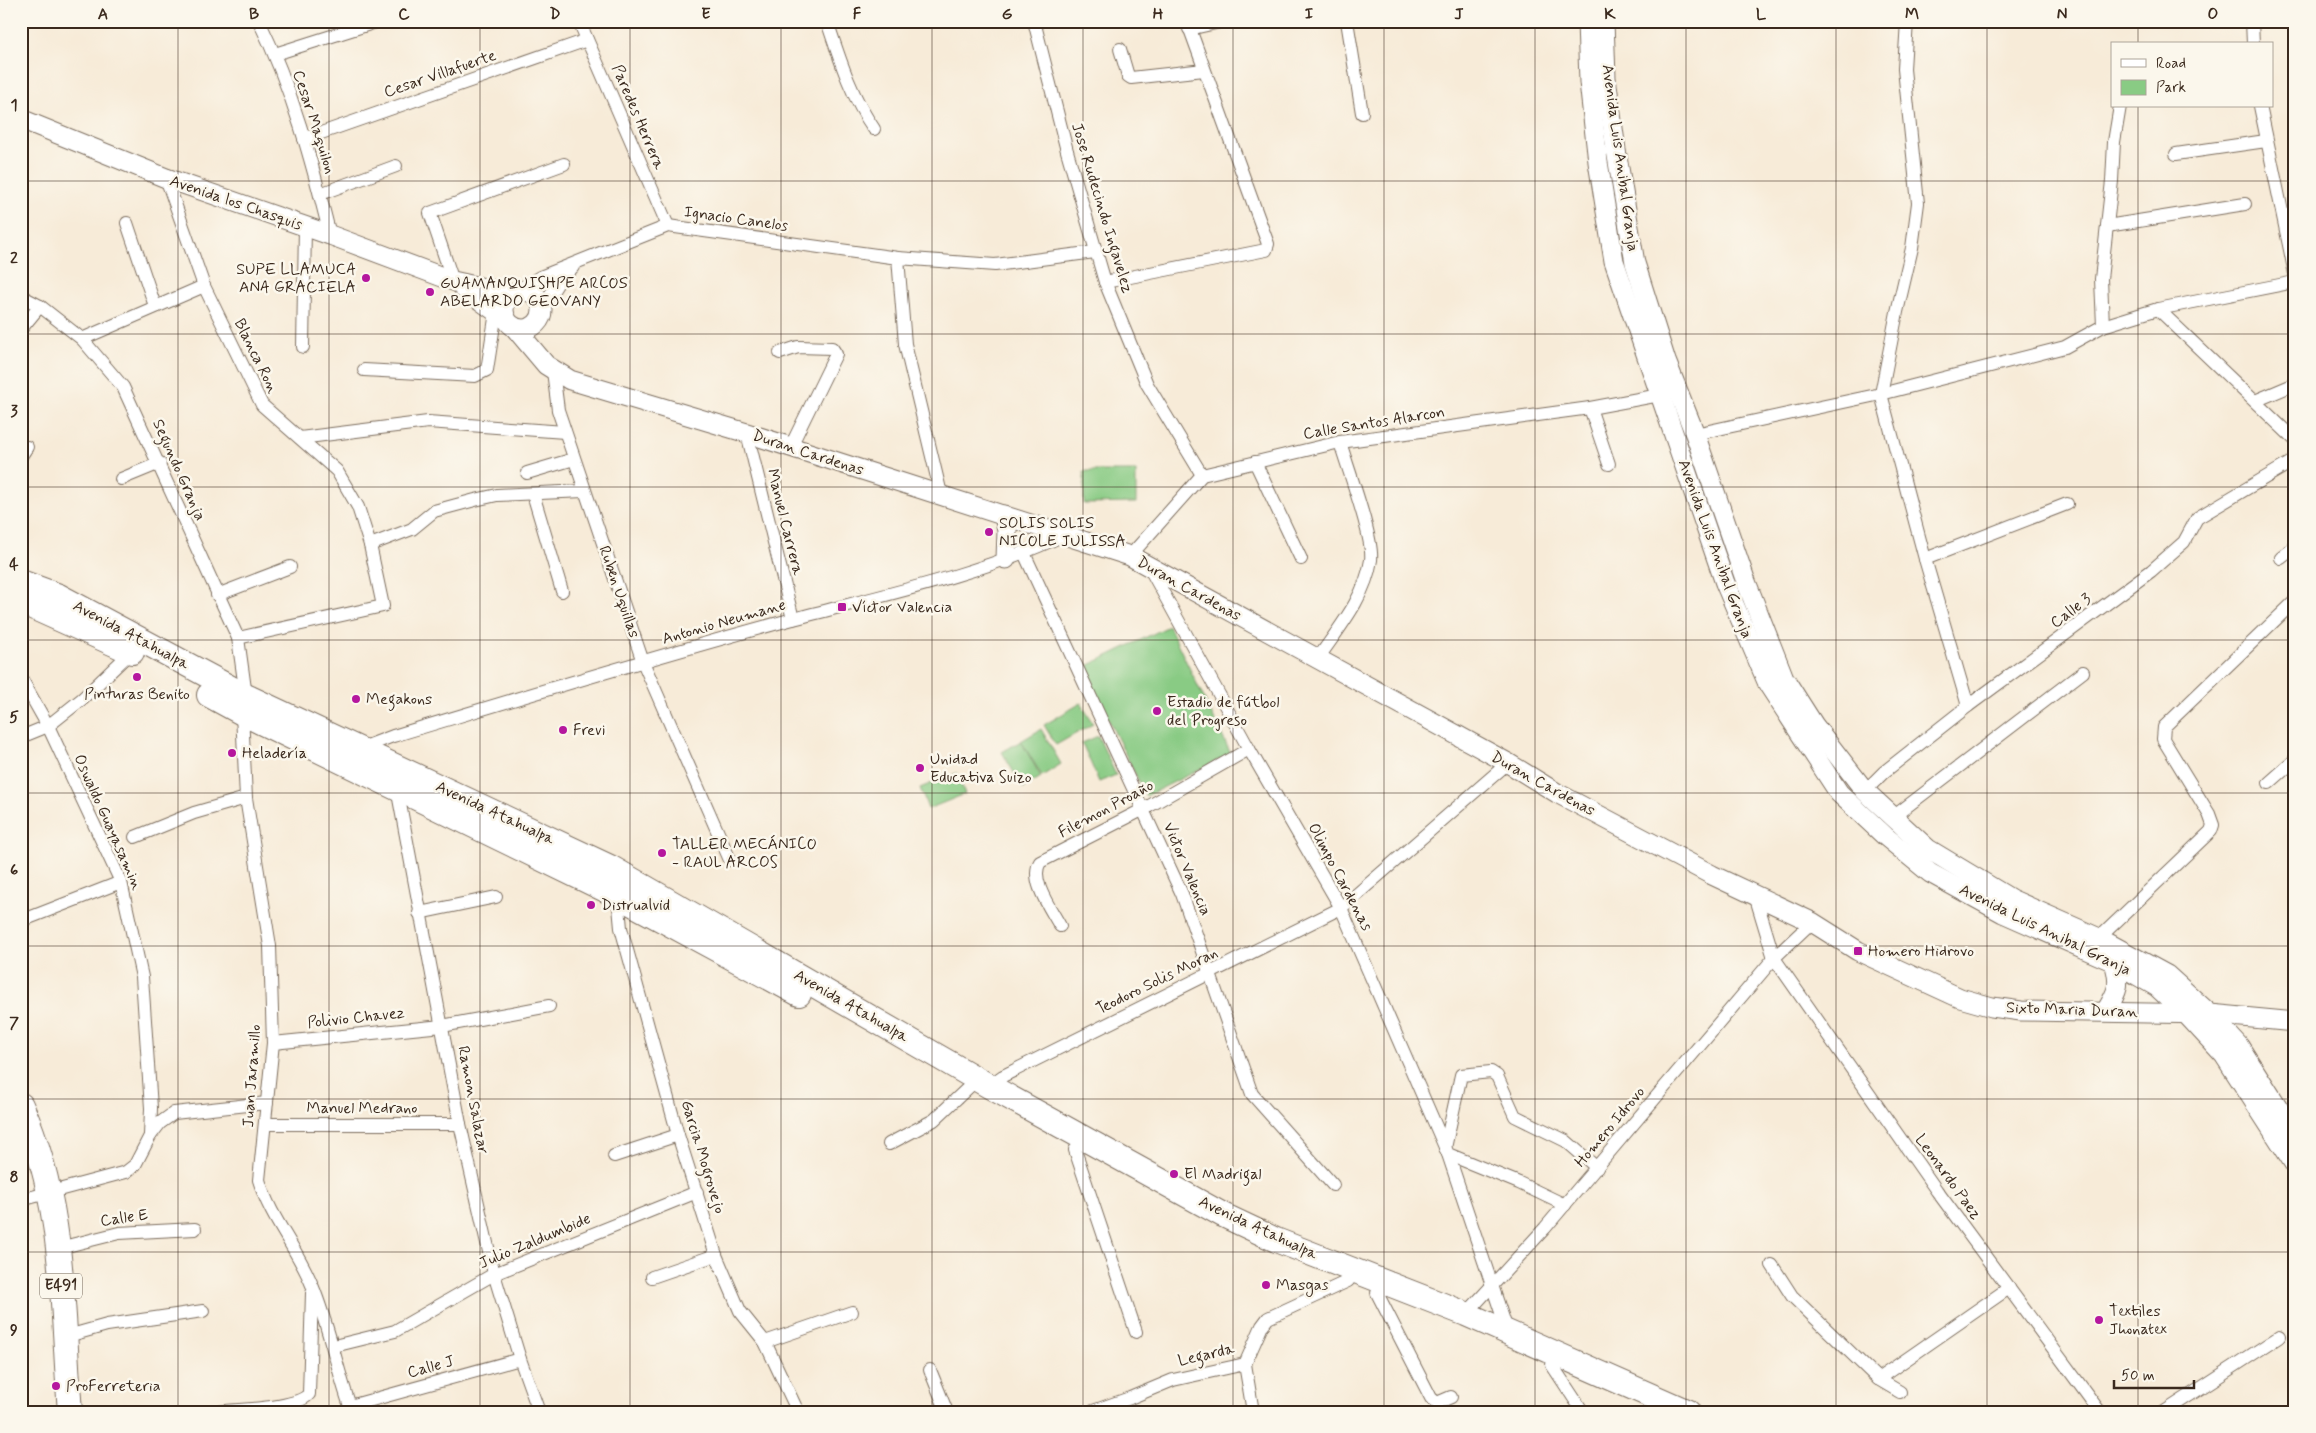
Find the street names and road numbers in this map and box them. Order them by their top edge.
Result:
street label: Cesar Villafuerte [381,45,499,103]
street label: Paredes Herrera [606,61,670,173]
street label: Avenida Luis Anibal Granja [1596,63,1644,253]
street label: Cesar Maquilon [287,68,341,176]
street label: Jose Rudecindo Ingavelez [1065,120,1138,296]
street label: Avenida los Chasquis [167,170,305,236]
street label: Ignacio Canelos [683,201,789,237]
street label: Blanca Ron [229,315,283,397]
street label: Calle Santos Alarcon [1302,401,1446,445]
street label: Segundo Granja [146,416,211,525]
street label: Duran Cardenas [750,425,866,481]
street label: Avenida Luis Anibal Granja [1673,457,1757,641]
street label: Manuel Carrera [762,467,808,578]
street label: Ruben Uquillas [593,543,645,641]
street label: Duran Cardenas [1133,552,1245,626]
street label: Calle 3 [2046,589,2096,633]
street label: Antonio Neumane [660,594,788,650]
street label: Avenida Atahualpa [69,595,193,675]
street label: Duran Cardenas [1487,747,1599,821]
street label: Oswaldo Guayasamin [69,751,148,894]
street label: Filemon Proaño [1055,775,1157,843]
street label: Avenida Atahualpa [432,776,558,850]
street label: Victor Valencia [1158,819,1216,919]
street label: Olimpo Cardenas [1303,819,1377,935]
street label: Avenida Luis Anibal Granja [1956,879,2135,981]
street label: Teodoro Solis Moran [1093,942,1221,1020]
street label: Avenida Atahualpa [790,965,912,1047]
street label: Sixto Maria Duran [2006,997,2139,1023]
street label: Polivio Chavez [306,1002,406,1034]
street label: Juan Jaramillo [238,1024,266,1128]
street label: Ramon Salazar [452,1044,494,1156]
street label: Homero Idrovo [1570,1082,1650,1172]
street label: Manuel Medrano [307,1098,417,1119]
street label: Garcia Mogrovejo [675,1098,730,1217]
street label: Leonardo Paez [1910,1130,1986,1224]
street label: Avenida Atahualpa [1195,1191,1321,1265]
street label: Calle E [99,1204,149,1232]
street label: Julio Zaldumbide [476,1208,594,1274]
road number: E491 [40,1274,82,1298]
street label: Legarda [1176,1338,1237,1373]
street label: Calle J [405,1351,457,1383]

